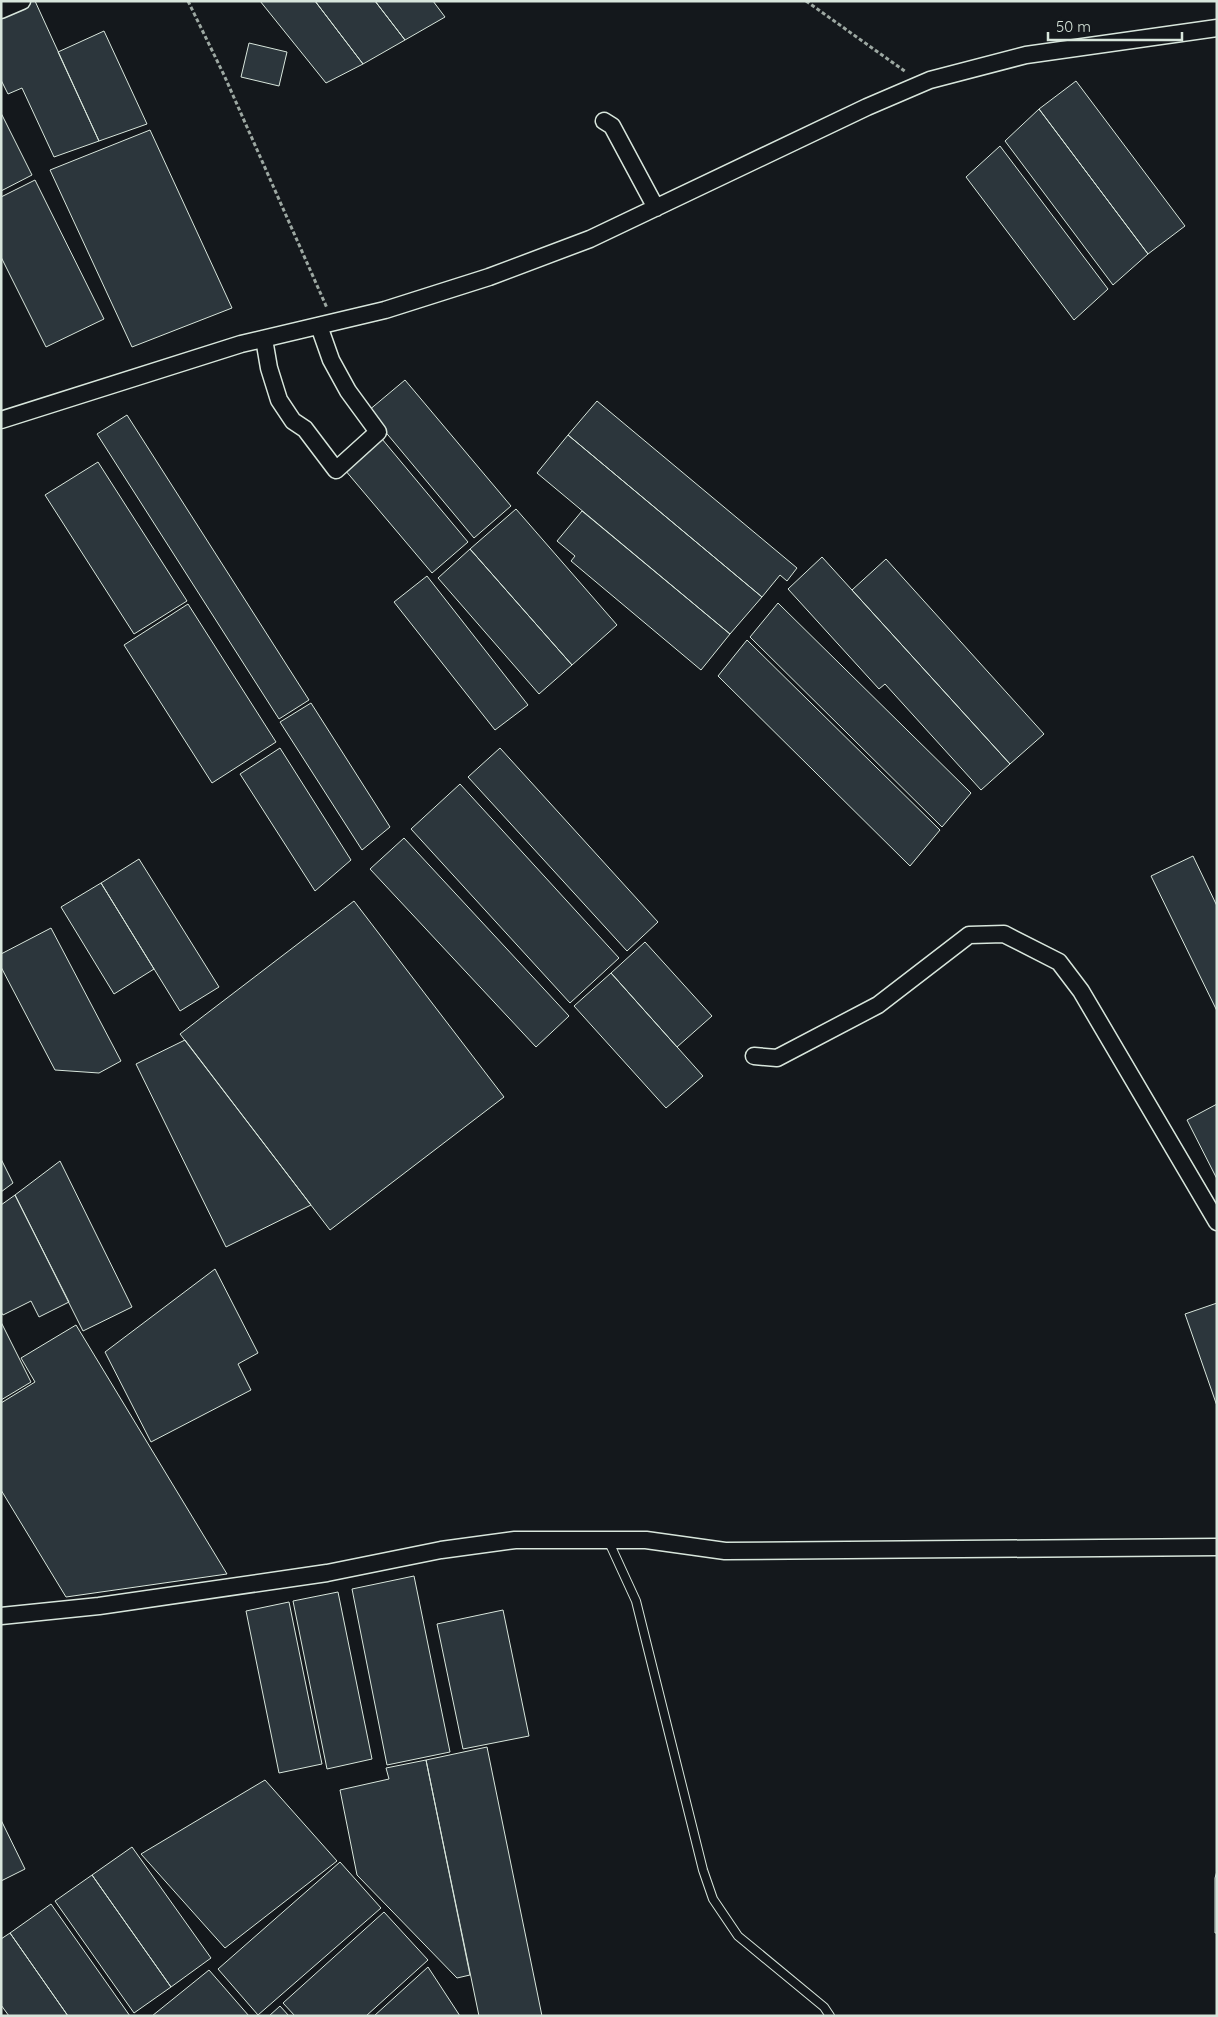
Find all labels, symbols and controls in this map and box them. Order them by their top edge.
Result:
scale bar [1048,10,1182,42]
text: 50 m [1056,17,1091,36]

